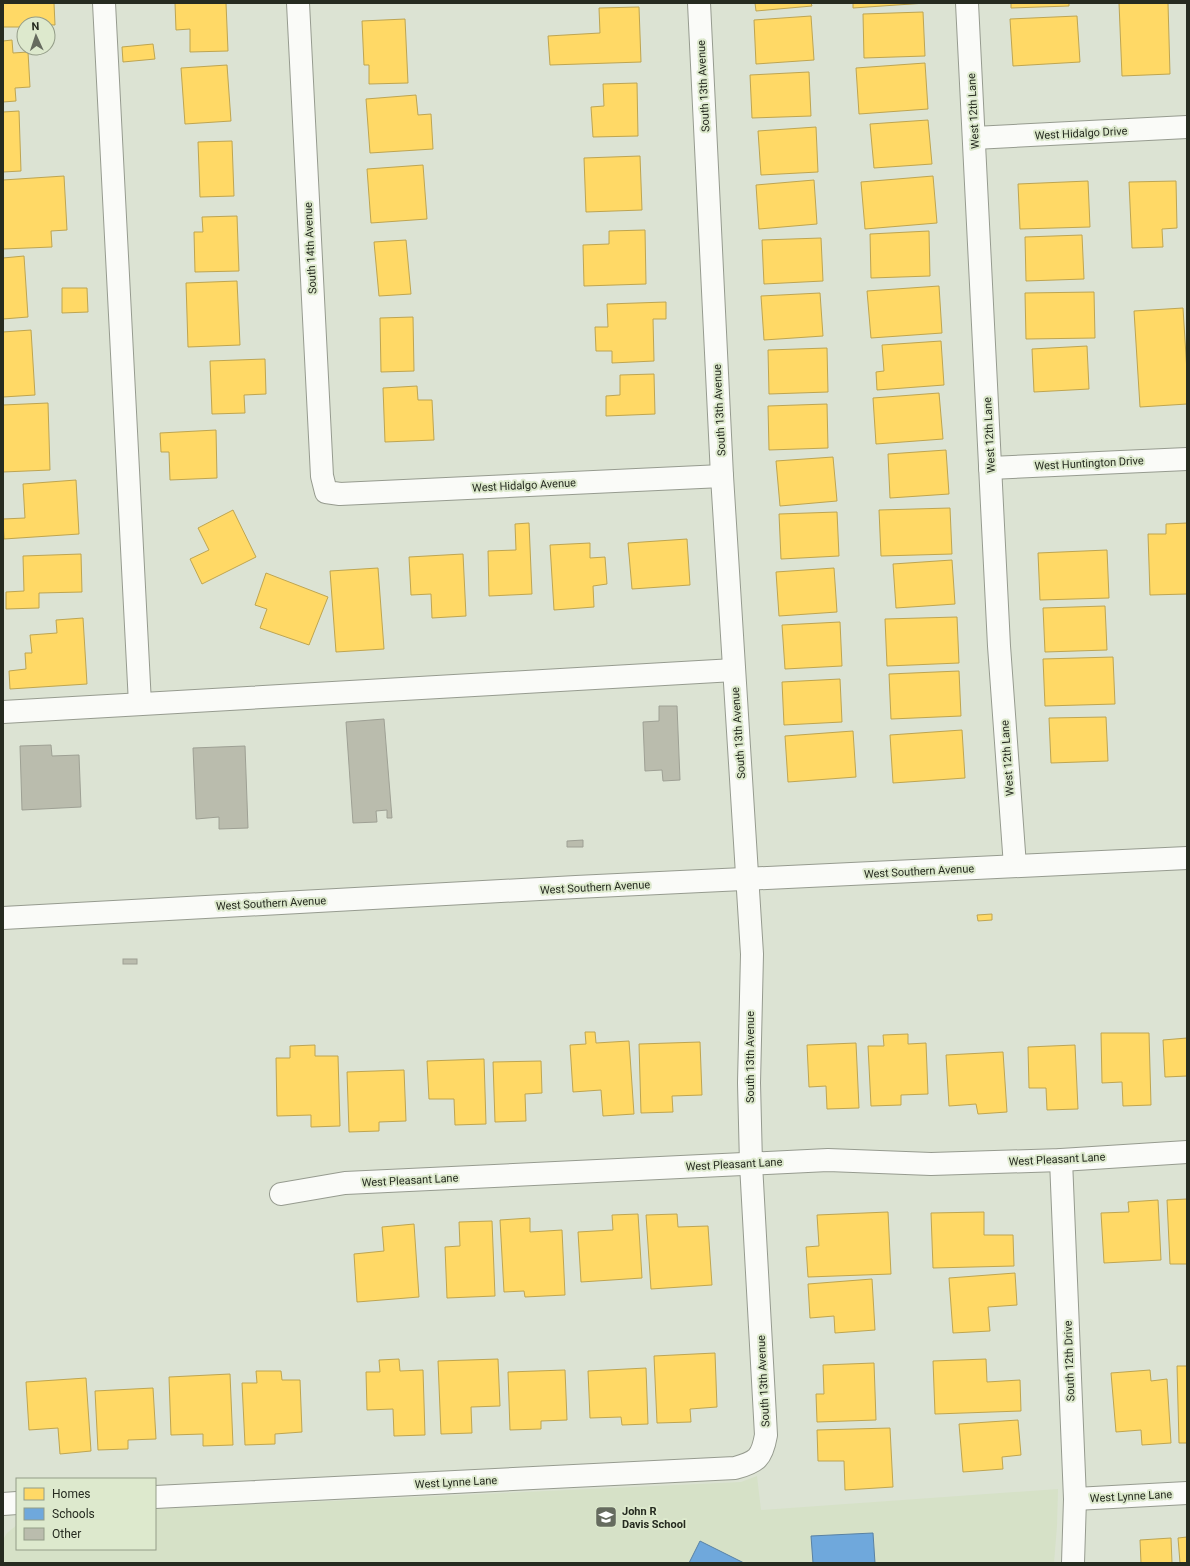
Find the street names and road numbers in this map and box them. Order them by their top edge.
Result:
street label: South 13th Avenue [695,40,712,132]
street label: West 12th Lane [965,73,982,149]
street label: West Hidalgo Drive [1034,125,1128,142]
street label: South 14th Avenue [302,202,319,294]
street label: South 13th Avenue [711,364,728,456]
street label: West 12th Lane [981,397,998,473]
street label: West Huntington Drive [1034,454,1144,473]
street label: West Hidalgo Avenue [472,476,576,495]
street label: South 13th Avenue [729,686,748,779]
street label: West 12th Lane [998,719,1017,796]
street label: West Southern Avenue [864,862,975,881]
street label: West Southern Avenue [540,878,651,897]
street label: West Southern Avenue [216,894,327,913]
street label: South 13th Avenue [744,1011,757,1103]
street label: West Pleasant Lane [1008,1150,1106,1169]
street label: West Pleasant Lane [685,1155,783,1174]
street label: West Pleasant Lane [361,1171,459,1190]
street label: South 12th Drive [1062,1320,1077,1402]
street label: South 13th Avenue [755,1335,772,1427]
street label: West Lynne Lane [415,1474,498,1491]
street label: West Lynne Lane [1090,1488,1173,1505]

